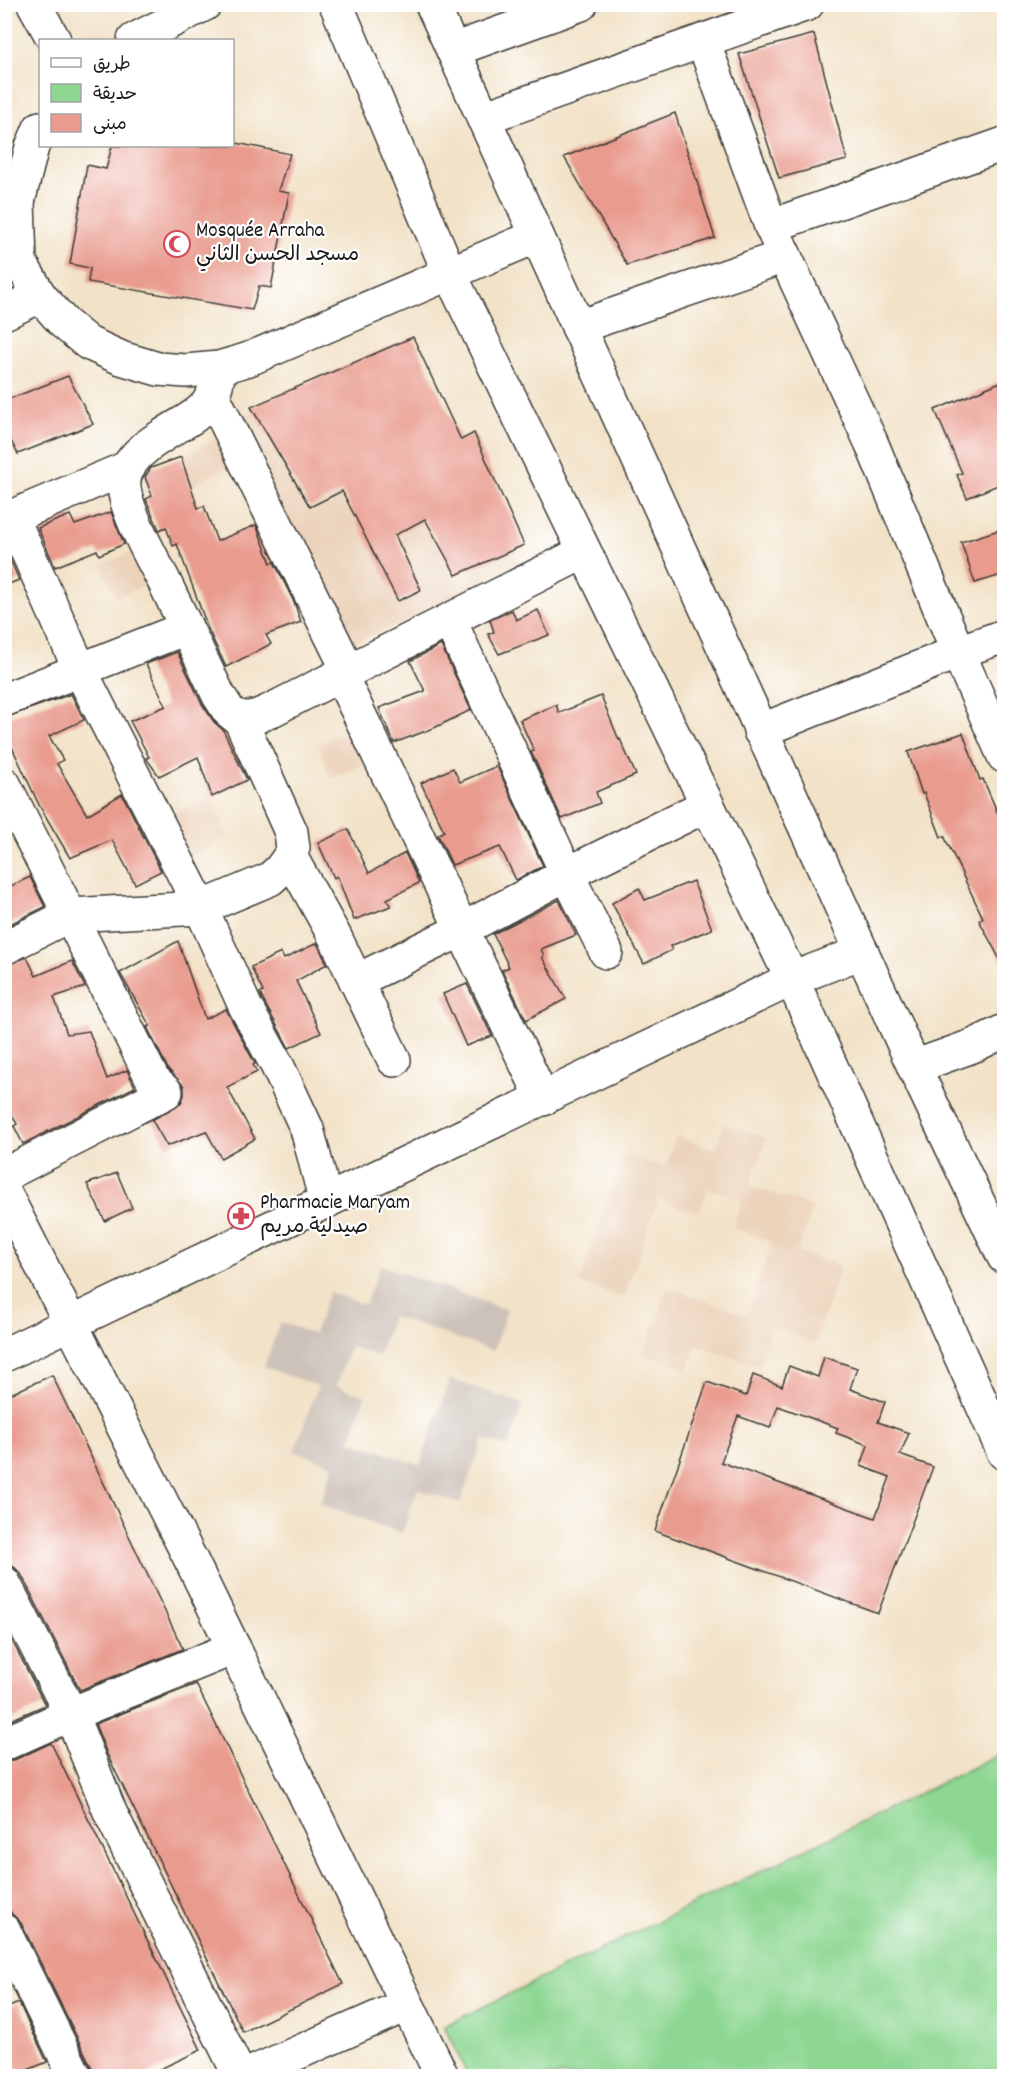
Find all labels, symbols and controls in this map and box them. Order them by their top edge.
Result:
legend [39,39,234,147]
text: طريق [93,53,131,78]
text: حديقة [93,83,137,108]
text: مبنى [93,113,127,138]
place label: Mosquée Arraha مسجد الحسن الثاني [196,217,359,272]
mosque icon: Mosquée Arraha مسجد الحسن الثاني [162,229,192,259]
place label: Pharmacie Maryam صيدلية مريم [260,1189,410,1243]
pharmacy icon: Pharmacie Maryam صيدلية مريم [226,1201,256,1231]

